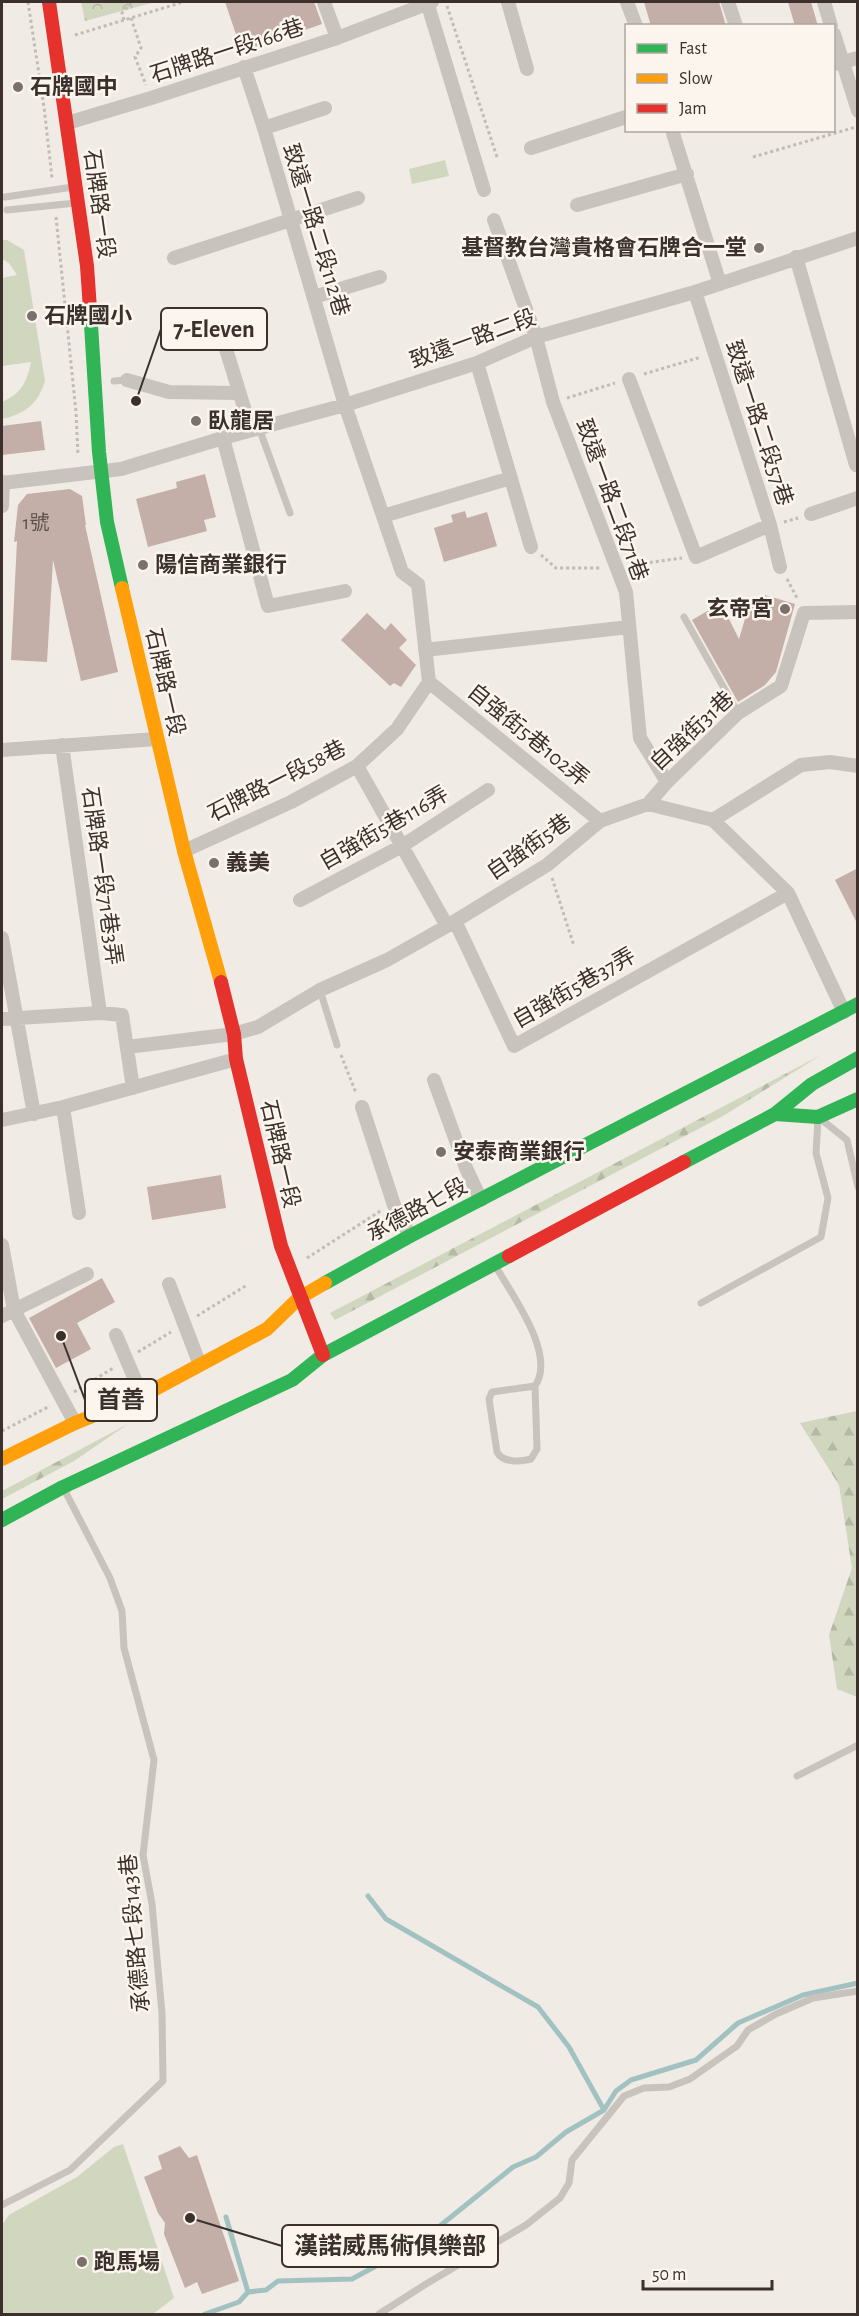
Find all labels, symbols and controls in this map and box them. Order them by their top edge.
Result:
street label: 石牌路一段166巷 [147,15,307,86]
legend [625,24,835,132]
text: Fast [679,40,707,58]
text: Slow [679,70,712,88]
place label: 石牌國中 [30,75,118,98]
marker: 石牌國中 [11,80,25,94]
text: Jam [679,100,707,118]
street label: 致遠一路二段112巷 [279,141,354,319]
street label: 石牌路一段 [80,148,119,260]
place label: 基督教台灣貴格會石牌合一堂 [461,235,747,259]
marker: 基督教台灣貴格會石牌合一堂 [752,241,766,255]
place label: 石牌國小 [44,304,132,327]
street label: 致遠一路二段 [407,305,539,372]
callout: 7-Eleven [161,308,267,350]
marker: 石牌國小 [25,309,39,323]
text: 7-Eleven [173,318,255,342]
street label: 致遠一路二段57巷 [722,337,797,508]
place label: 臥龍居 [208,409,274,432]
marker: 臥龍居 [189,414,203,428]
street label: 致遠一路二段71巷 [572,416,652,584]
house number: 1號 [23,512,49,533]
place label: 陽信商業銀行 [155,553,287,576]
marker: 陽信商業銀行 [136,558,150,572]
place label: 玄帝宮 [707,596,773,620]
marker: 玄帝宮 [778,602,792,616]
street label: 石牌路一段 [142,626,189,738]
street label: 自強街5巷102弄 [463,679,593,790]
street label: 自強街31巷 [646,687,738,775]
street label: 石牌路一段58巷 [204,736,350,825]
street label: 自強街5巷116弄 [315,781,452,874]
street label: 石牌路一段71巷3弄 [79,785,126,967]
street label: 自強街5巷 [482,809,575,884]
place label: 義美 [226,850,270,874]
marker: 義美 [207,856,221,870]
street label: 自強街5巷37弄 [508,943,639,1032]
street label: 石牌路一段 [257,1098,304,1210]
place label: 安泰商業銀行 [453,1140,585,1163]
marker: 安泰商業銀行 [434,1145,448,1159]
street label: 承德路七段 [363,1174,471,1246]
callout: 首善 [85,1379,157,1421]
text: 首善 [97,1387,145,1413]
street label: 承德路七段143巷 [116,1853,153,2013]
callout: 漢諾威馬術俱樂部 [282,2225,498,2267]
text: 漢諾威馬術俱樂部 [294,2233,486,2259]
place label: 跑馬場 [94,2250,160,2273]
scale bar [643,2253,772,2291]
marker: 跑馬場 [75,2255,89,2269]
text: 50 m [652,2266,686,2284]

